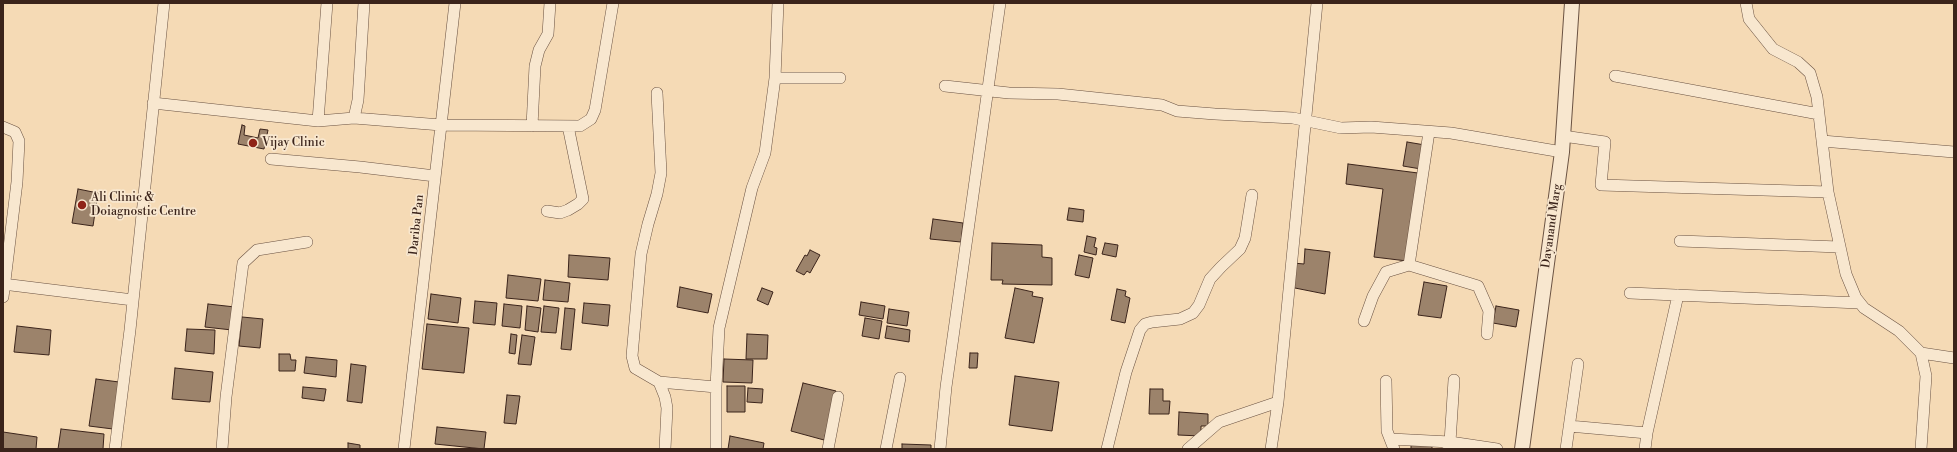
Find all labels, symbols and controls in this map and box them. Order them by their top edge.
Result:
place label: Vijay Clinic [262,136,325,150]
marker: Vijay Clinic [247,137,259,149]
street label: Dayanand Marg [1539,183,1565,269]
place label: Ali Clinic & Doiagnostic Centre [91,191,196,219]
street label: Dariba Pan [407,194,427,256]
marker: Ali Clinic & Doiagnostic Centre [76,199,88,211]

